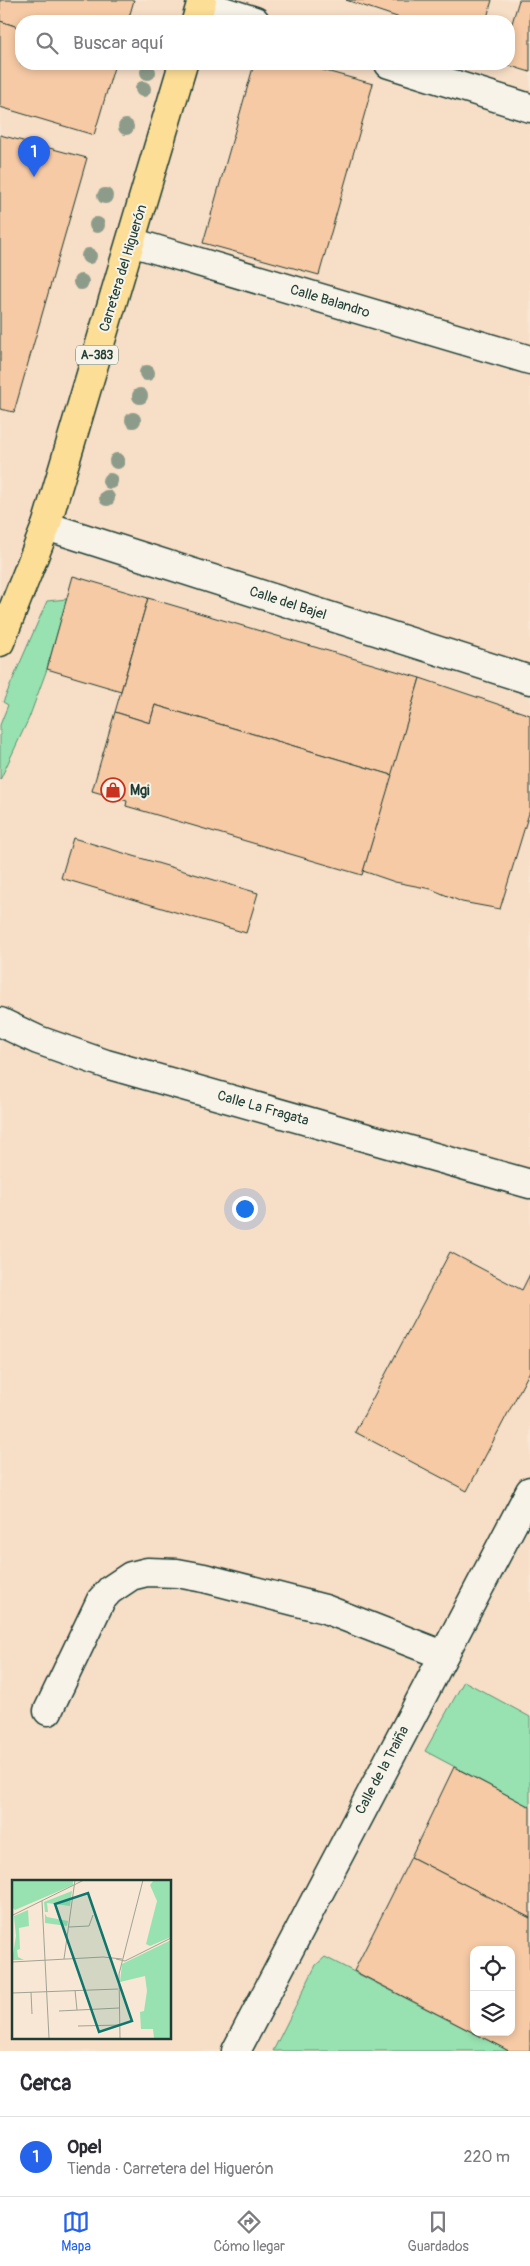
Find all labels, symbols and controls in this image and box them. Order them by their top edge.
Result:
search box [15,15,515,70]
icon: search [33,29,61,57]
text: Buscar aquí [73,31,164,55]
pin: 1 [18,136,50,177]
street label: Carretera del Higuerón [96,202,150,334]
street label: Calle Balandro [288,281,372,321]
road number: A-383 [76,346,118,364]
street label: Calle del Bajel [247,583,329,623]
shop icon: Mgi [100,777,126,803]
place label: Mgi [130,782,150,799]
street label: Calle La Fragata [215,1087,311,1129]
your location [232,1196,258,1222]
street label: Calle de la Traiña [352,1723,412,1817]
inset map [12,1880,171,2038]
map controls [470,1946,515,2036]
button: locate [470,1946,515,1991]
button: layers [470,1991,515,2036]
text: Cerca [20,2070,71,2097]
text: Opel [67,2135,102,2159]
text: 1 [33,2147,39,2167]
text: 220 m [464,2147,510,2167]
text: Tienda · Carretera del Higuerón [67,2159,274,2179]
tab: Mapa [61,2208,91,2255]
tab: Cómo llegar [214,2208,285,2255]
tab: Guardados [407,2208,469,2255]

